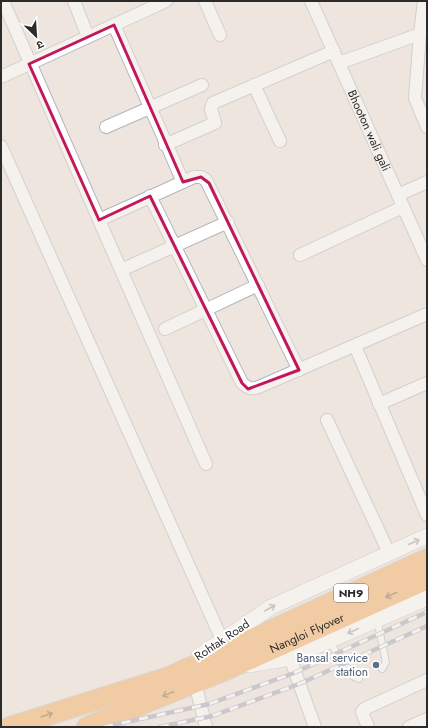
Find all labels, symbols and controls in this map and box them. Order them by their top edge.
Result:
north arrow [16,16,56,56]
text: उ [33,36,47,54]
street label: Bhooton wali gali [343,87,395,174]
one-way arrow [408,538,420,545]
road number: NH9 [334,584,368,602]
one-way arrow [386,592,398,599]
one-way arrow [264,603,276,611]
street label: Nangloi Flyover [267,608,348,658]
street label: Rohtak Road [191,615,253,665]
one-way arrow [347,627,359,635]
place label: Bansal service station [296,649,368,681]
marker: Bansal service station [371,660,381,670]
one-way arrow [162,690,174,698]
one-way arrow [41,711,54,718]

